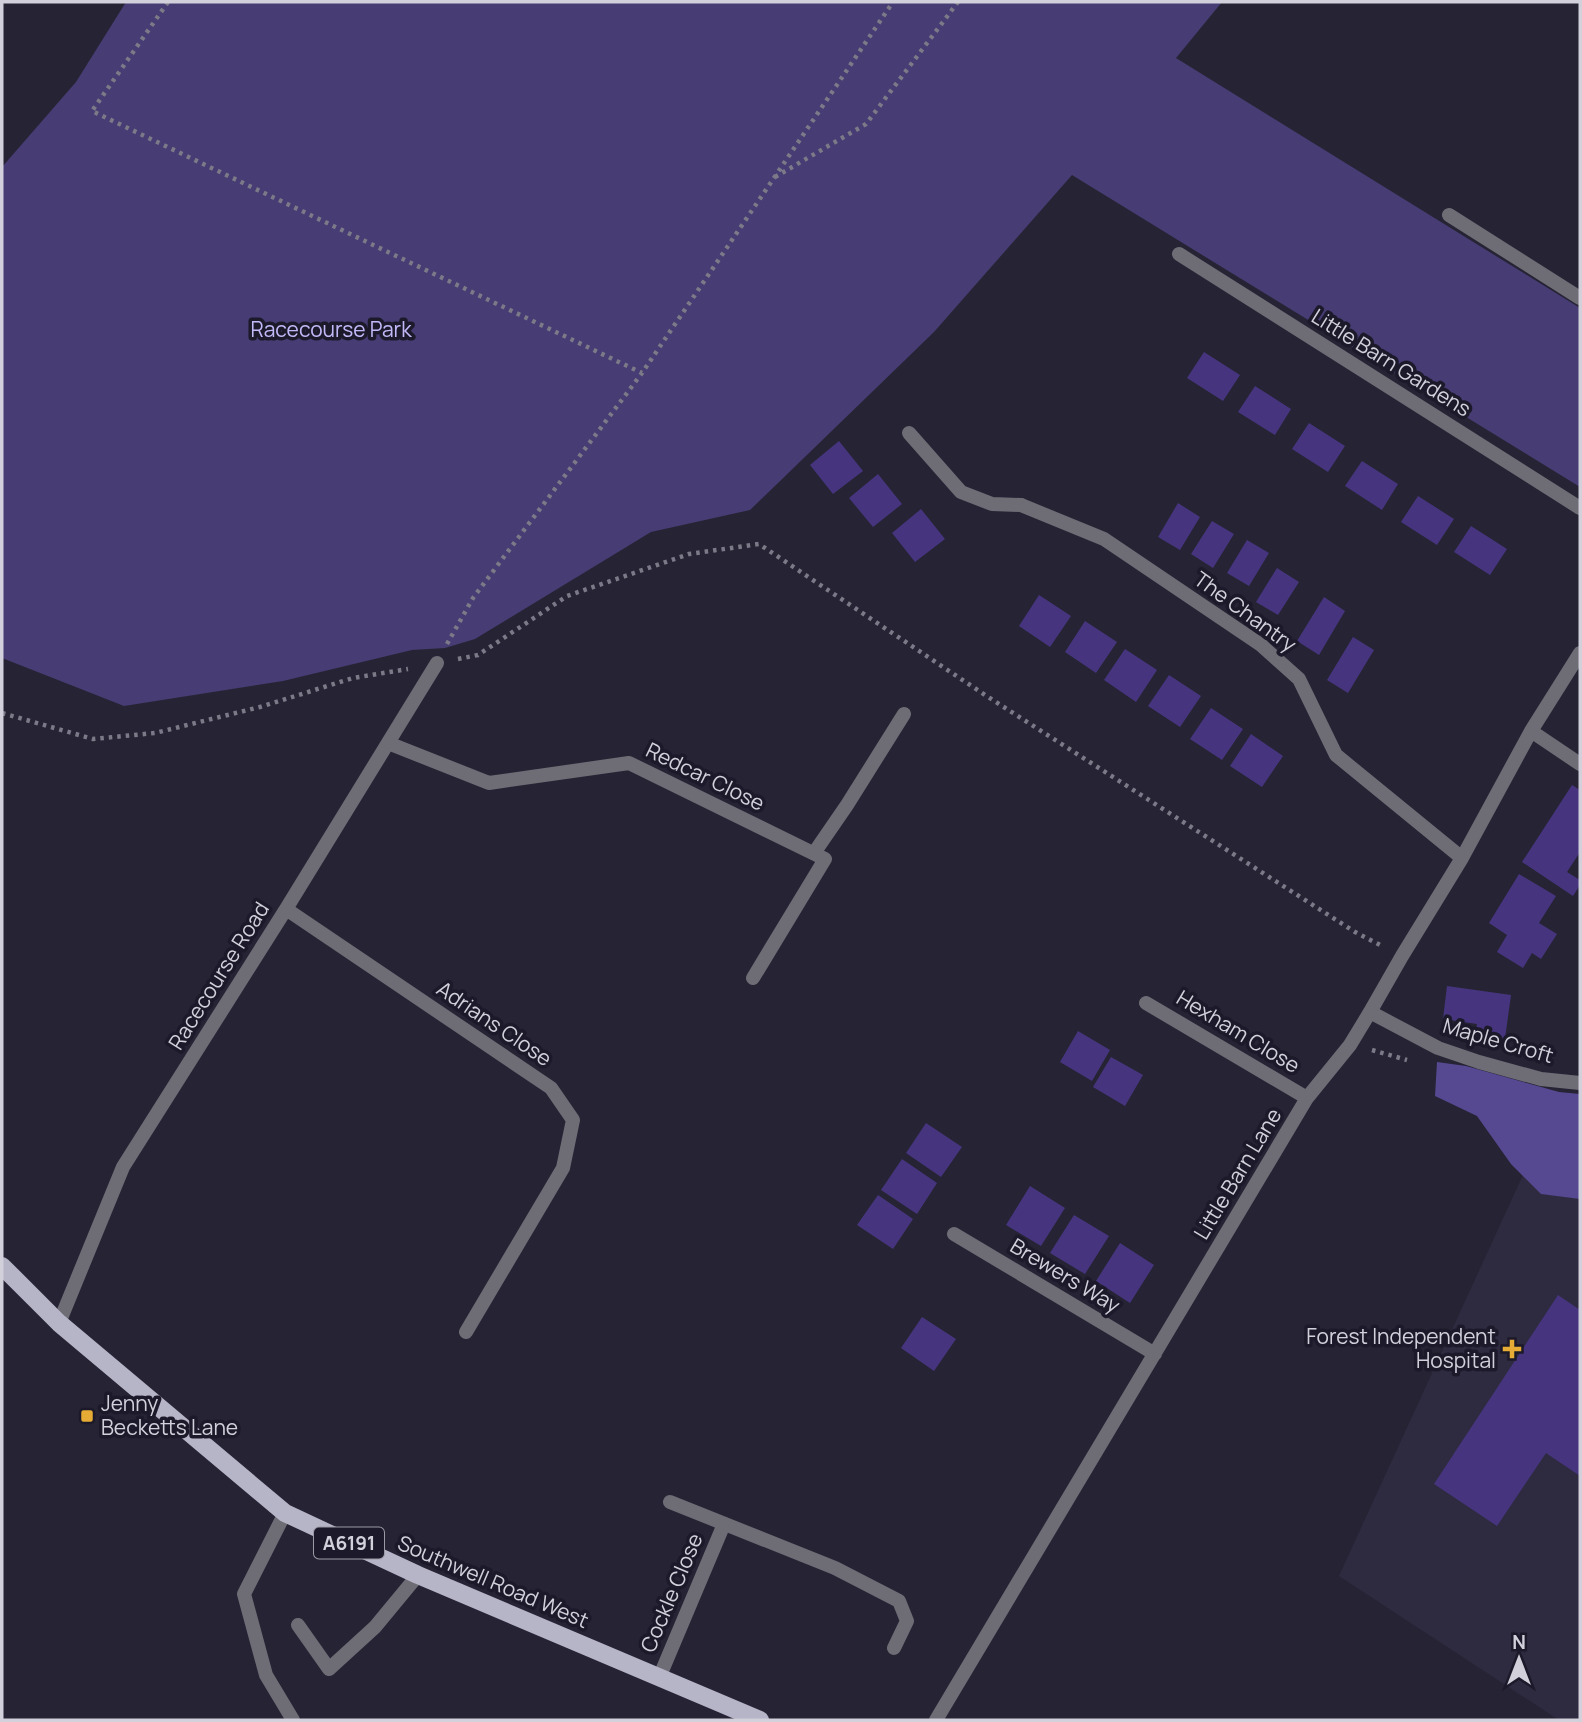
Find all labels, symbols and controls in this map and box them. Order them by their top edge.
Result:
street label: Little Barn Gardens [1306,302,1477,423]
park label: Racecourse Park [250,315,412,343]
street label: The Chantry [1189,565,1302,658]
street label: Redcar Close [642,735,769,817]
street label: Racecourse Road [161,896,275,1055]
street label: Adrians Close [432,974,558,1072]
street label: Hexham Close [1172,983,1305,1079]
street label: Maple Croft [1440,1011,1557,1069]
street label: Little Barn Lane [1187,1103,1287,1244]
street label: Brewers Way [1005,1231,1126,1319]
place label: Forest Independent Hospital [1306,1322,1496,1374]
marker: Forest Independent Hospital [1502,1339,1522,1359]
place label: Jenny Becketts Lane [101,1389,238,1441]
marker: Jenny Becketts Lane [79,1408,95,1424]
road number: A6191 [314,1527,384,1558]
street label: Southwell Road West [394,1528,593,1634]
street label: Cockle Close [633,1529,709,1656]
north arrow [1484,1624,1554,1694]
text: N [1512,1629,1526,1655]

